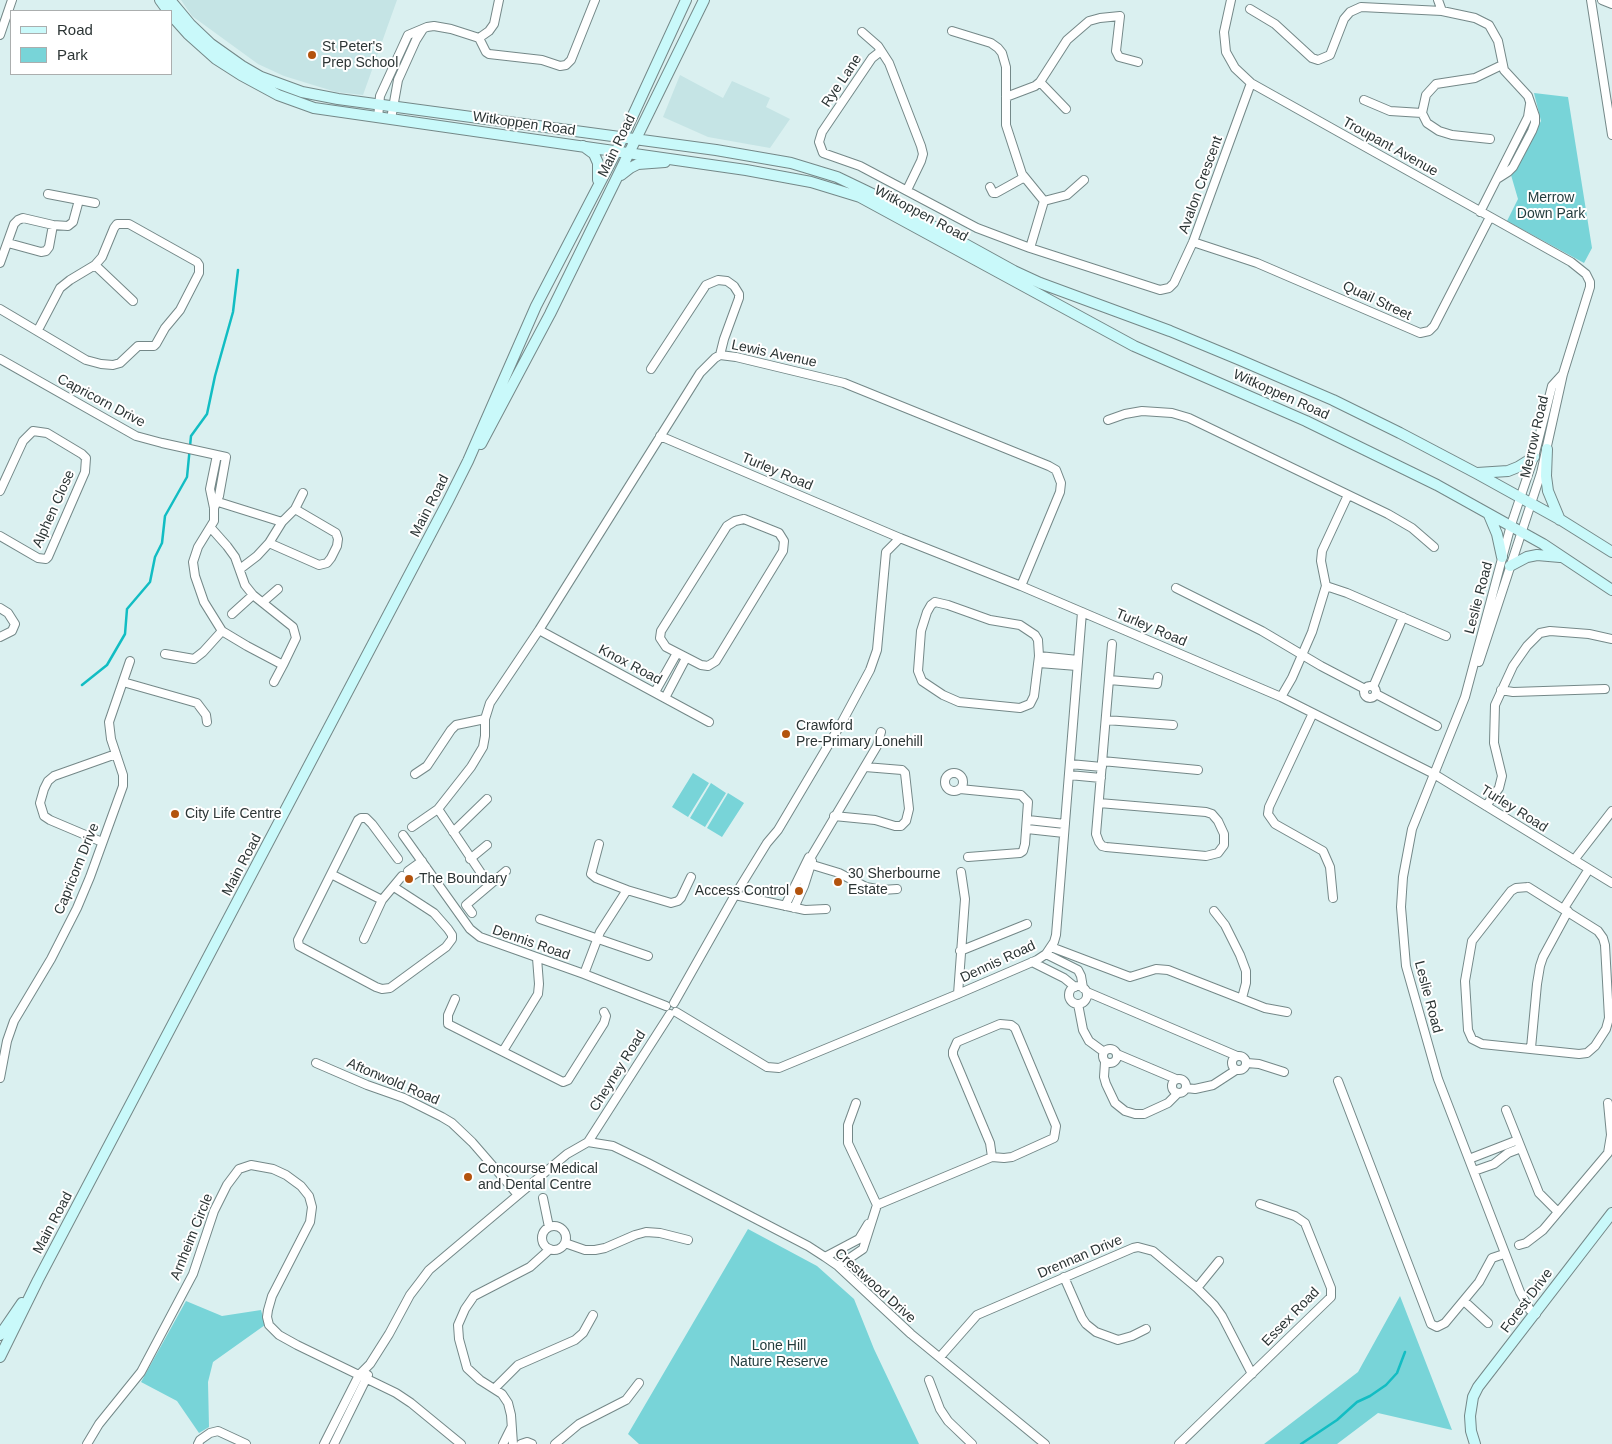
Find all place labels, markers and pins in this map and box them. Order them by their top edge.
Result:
place label: St Peter's Prep School [322,39,398,72]
marker: St Peter's Prep School [306,49,318,61]
place label: Crawford Pre-Primary Lonehill [796,718,923,750]
marker: Crawford Pre-Primary Lonehill [780,728,792,740]
place label: City Life Centre [185,806,281,822]
marker: City Life Centre [169,808,181,820]
place label: 30 Sherbourne Estate [848,866,941,899]
place label: The Boundary [419,871,507,887]
marker: The Boundary [403,873,415,885]
marker: 30 Sherbourne Estate [832,876,844,888]
place label: Access Control [695,883,789,899]
marker: Access Control [793,885,805,897]
place label: Concourse Medical and Dental Centre [478,1161,598,1194]
marker: Concourse Medical and Dental Centre [462,1171,474,1183]

